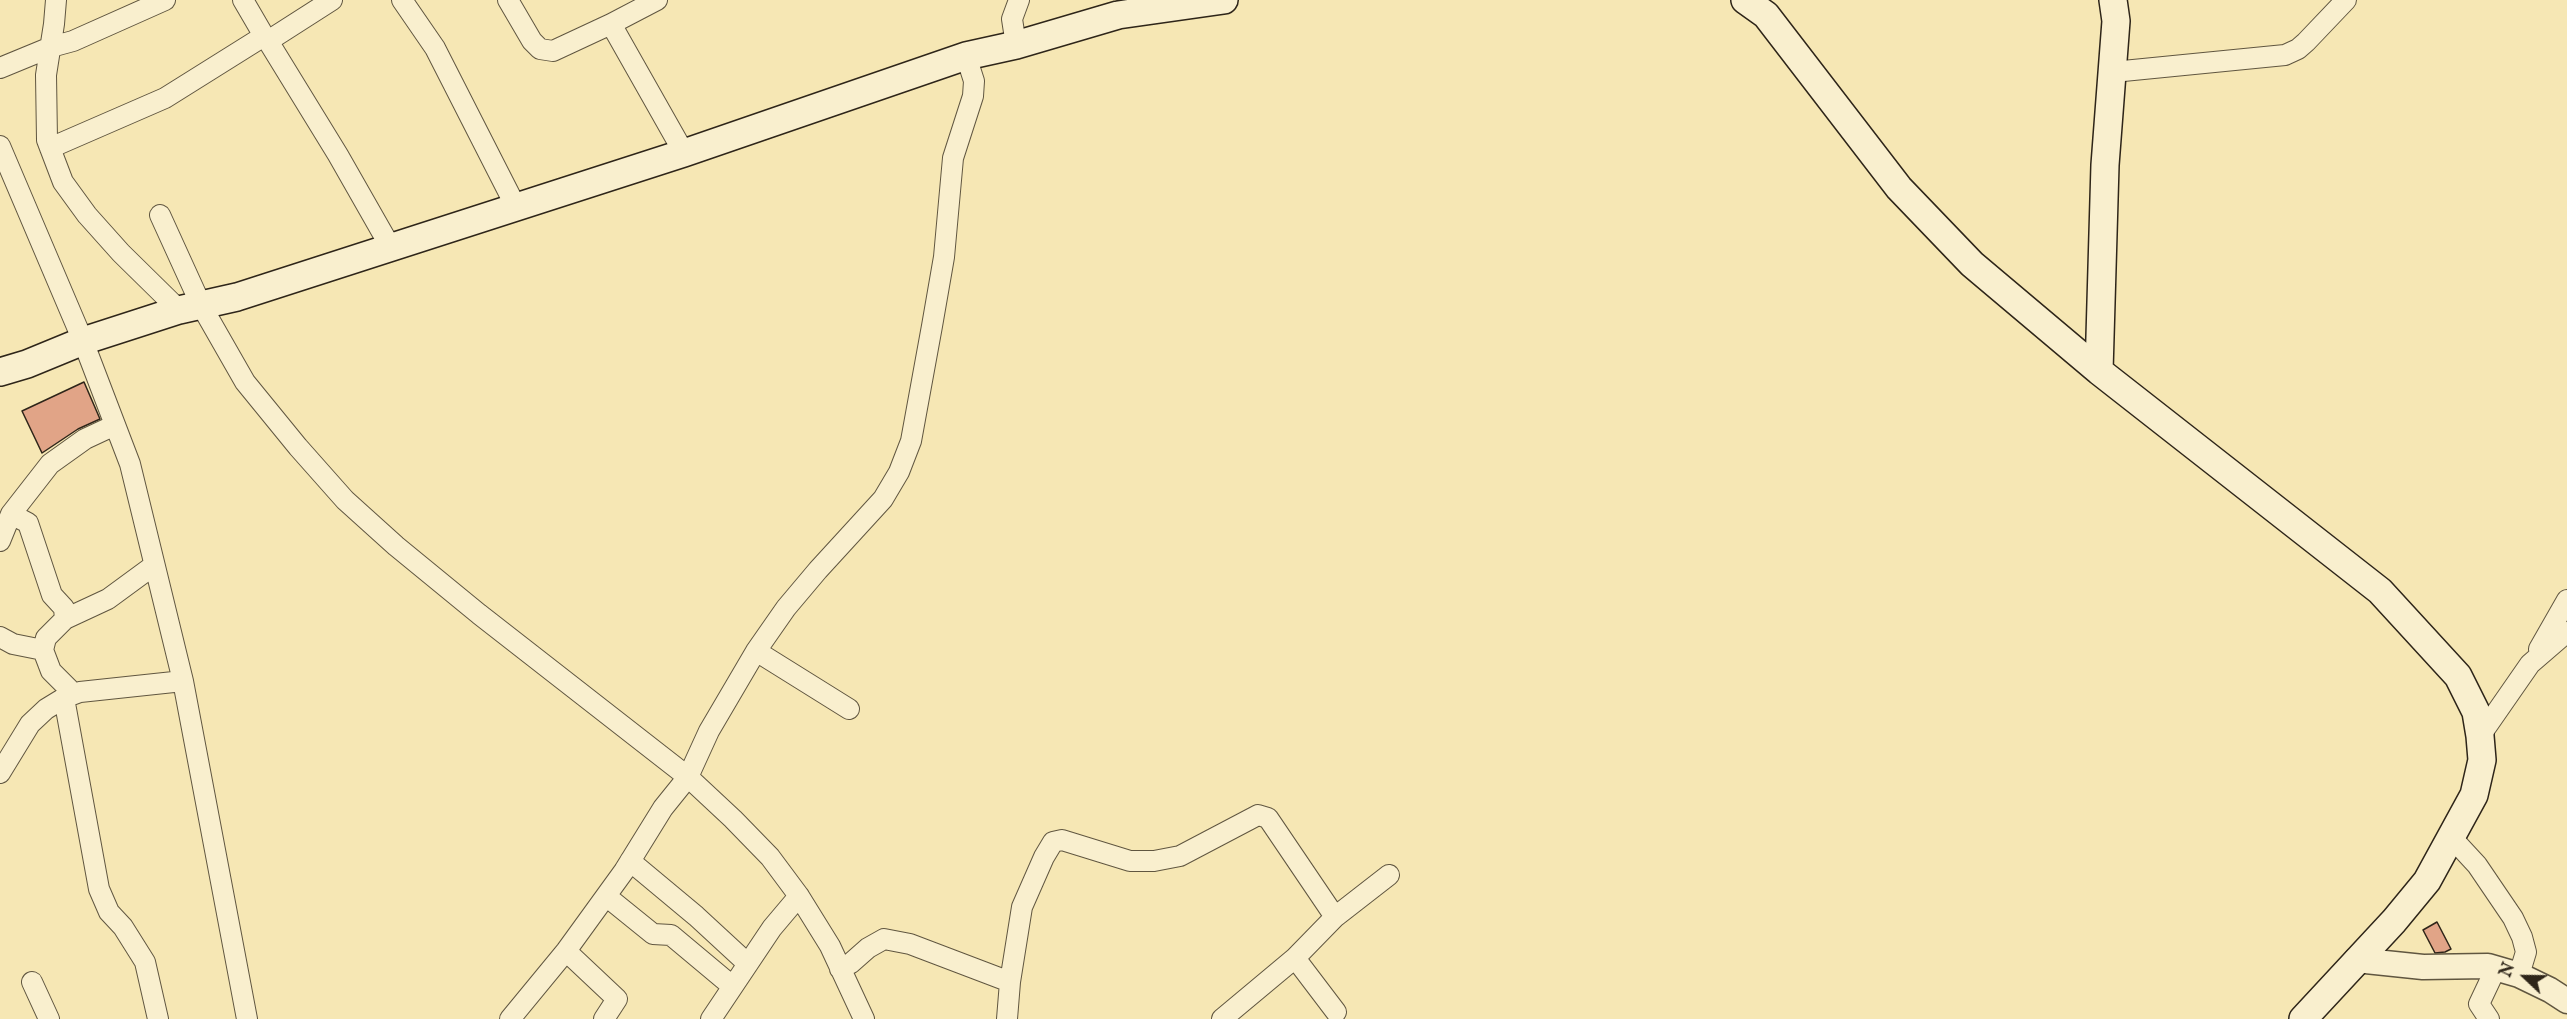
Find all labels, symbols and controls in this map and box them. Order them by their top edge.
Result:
north arrow [2495,947,2555,1007]
text: N [2496,960,2520,980]

